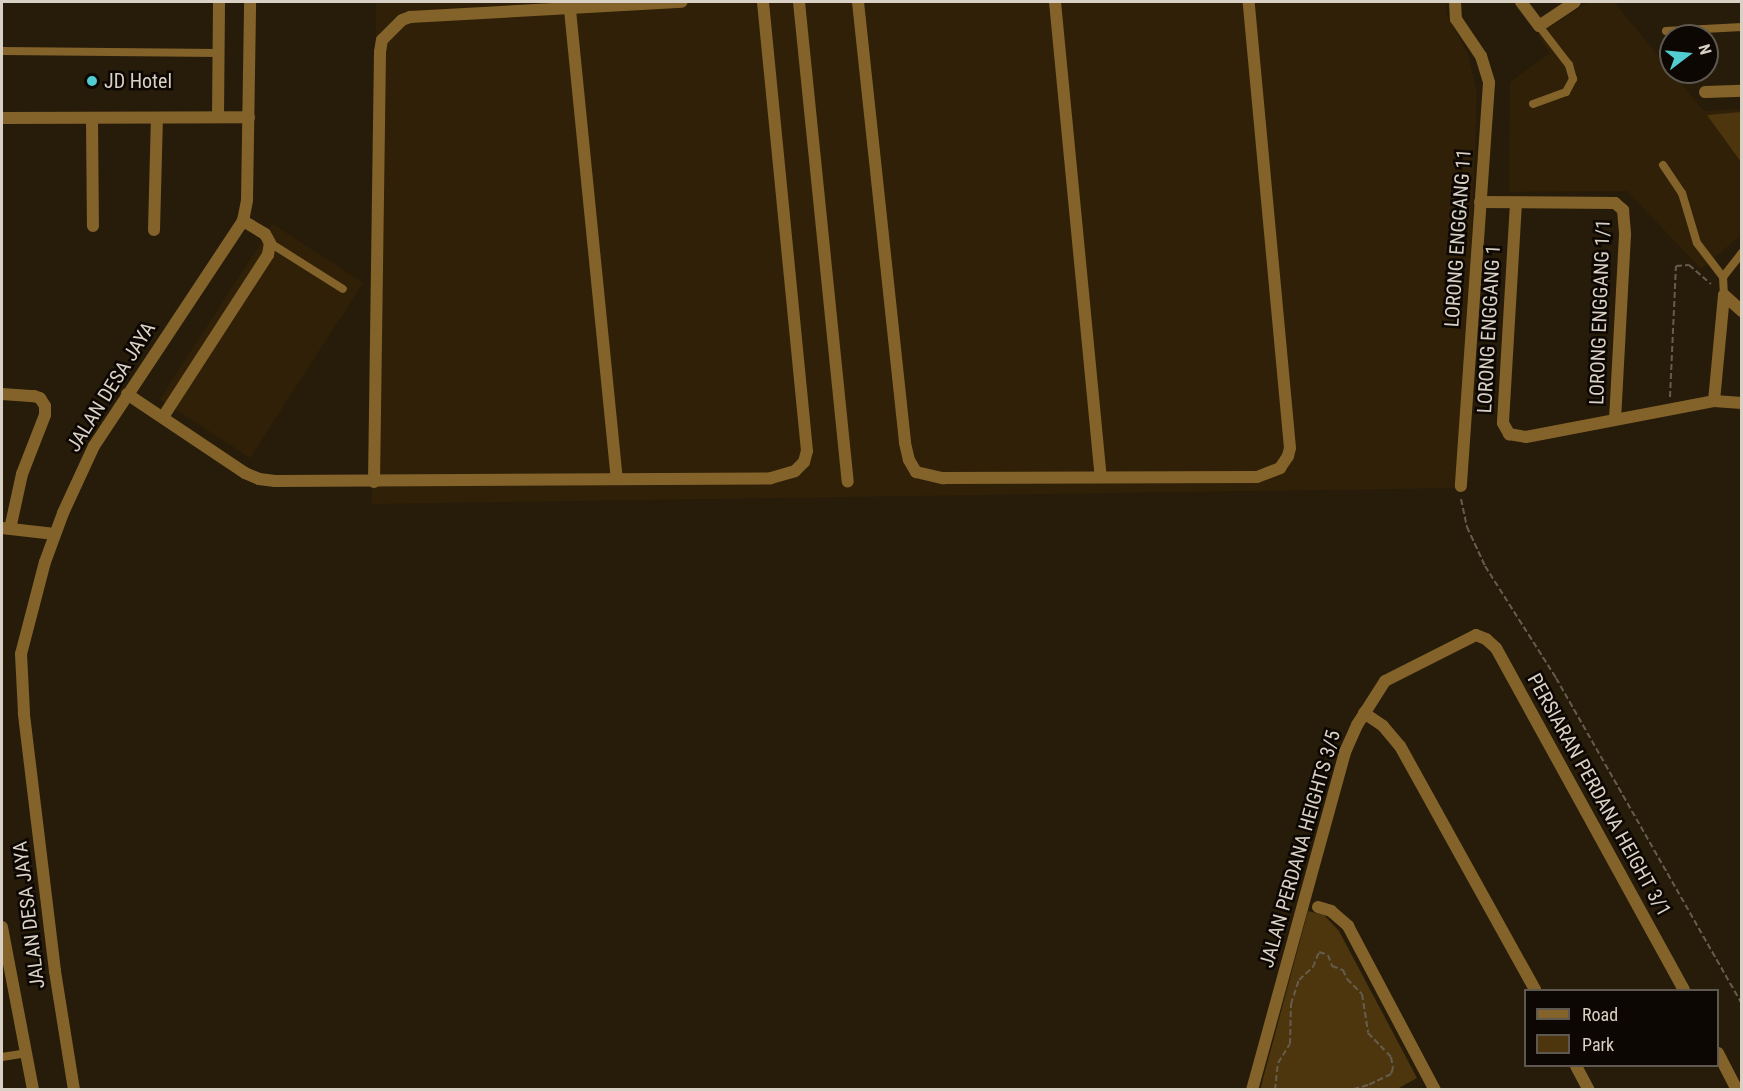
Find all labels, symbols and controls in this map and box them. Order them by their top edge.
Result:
north arrow [1659,24,1719,84]
text: N [1694,42,1715,57]
place label: JD Hotel [104,69,172,93]
marker: JD Hotel [85,74,99,88]
street label: LORONG ENGGANG 11 [1440,148,1476,328]
street label: LORONG ENGGANG 1/1 [1585,219,1615,405]
street label: LORONG ENGGANG 1 [1473,244,1505,414]
street label: JALAN DESA JAYA [62,318,160,456]
street label: PERSIARAN PERDANA HEIGHT 3/1 [1522,669,1676,921]
street label: JALAN PERDANA HEIGHTS 3/5 [1255,727,1345,971]
street label: JALAN DESA JAYA [8,840,50,990]
legend [1524,989,1719,1067]
text: Road [1582,1004,1618,1025]
text: Park [1582,1034,1614,1055]

